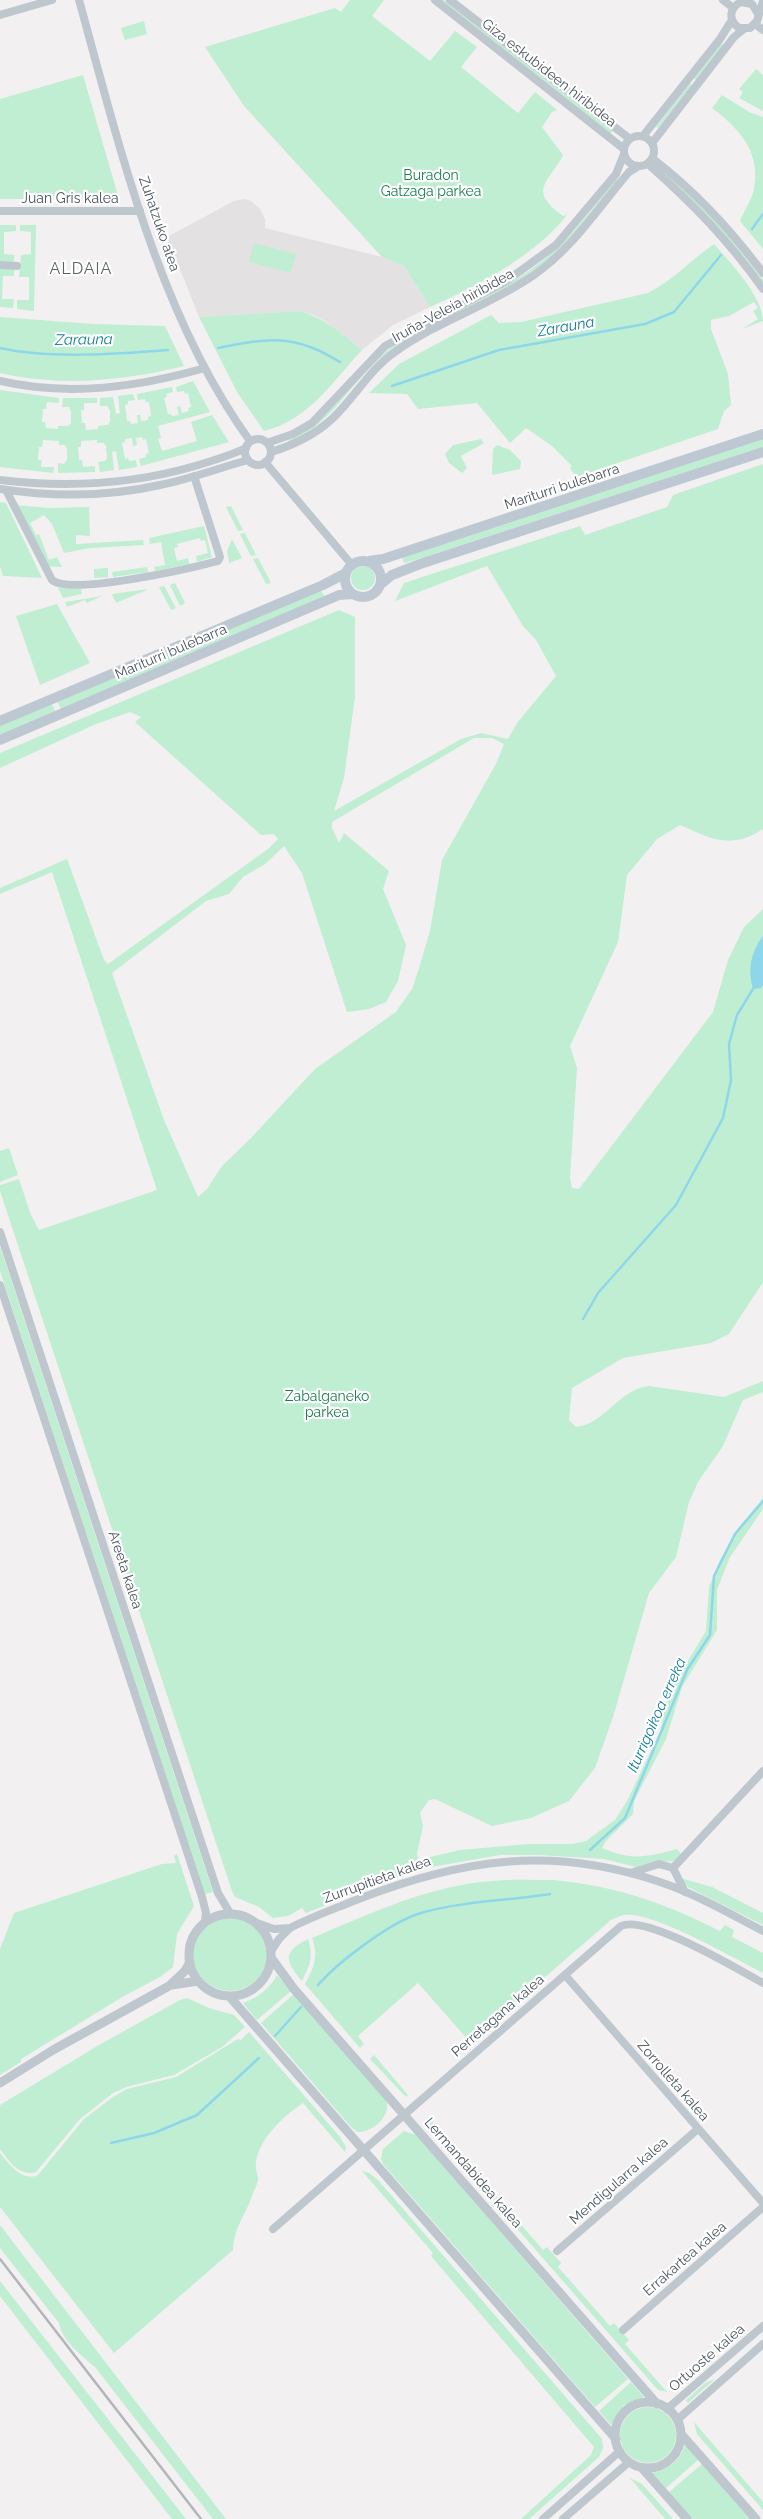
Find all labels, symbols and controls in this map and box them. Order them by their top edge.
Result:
street label: Giza eskubideen hiribidea [478,15,620,131]
park label: Buradon Gatzaga parkea [381,168,481,200]
street label: Zuhatzuko atea [135,174,183,274]
street label: Juan Gris kalea [21,191,119,207]
district label: ALDAIA [49,259,113,279]
street label: Iruña-Veleia hiribidea [389,266,517,346]
water label: Zarauna [536,313,596,341]
water label: Zarauna [55,330,113,350]
street label: Mariturri bulebarra [502,460,622,514]
street label: Mariturri bulebarra [113,621,229,683]
park label: Zabalganeko parkea [285,1389,369,1421]
street label: Areeta kalea [104,1529,146,1611]
water label: Iturrigoikoa erreka [624,1655,690,1775]
street label: Zurrupitieta kalea [321,1853,433,1907]
street label: Perretagana kalea [448,1971,548,2061]
street label: Zorrolleta kalea [633,2037,713,2125]
street label: Lermandabidea kalea [421,2114,525,2232]
street label: Mendigularra kalea [567,2134,671,2228]
street label: Errakartea kalea [640,2218,730,2300]
street label: Ortuoste kalea [666,2321,748,2395]

